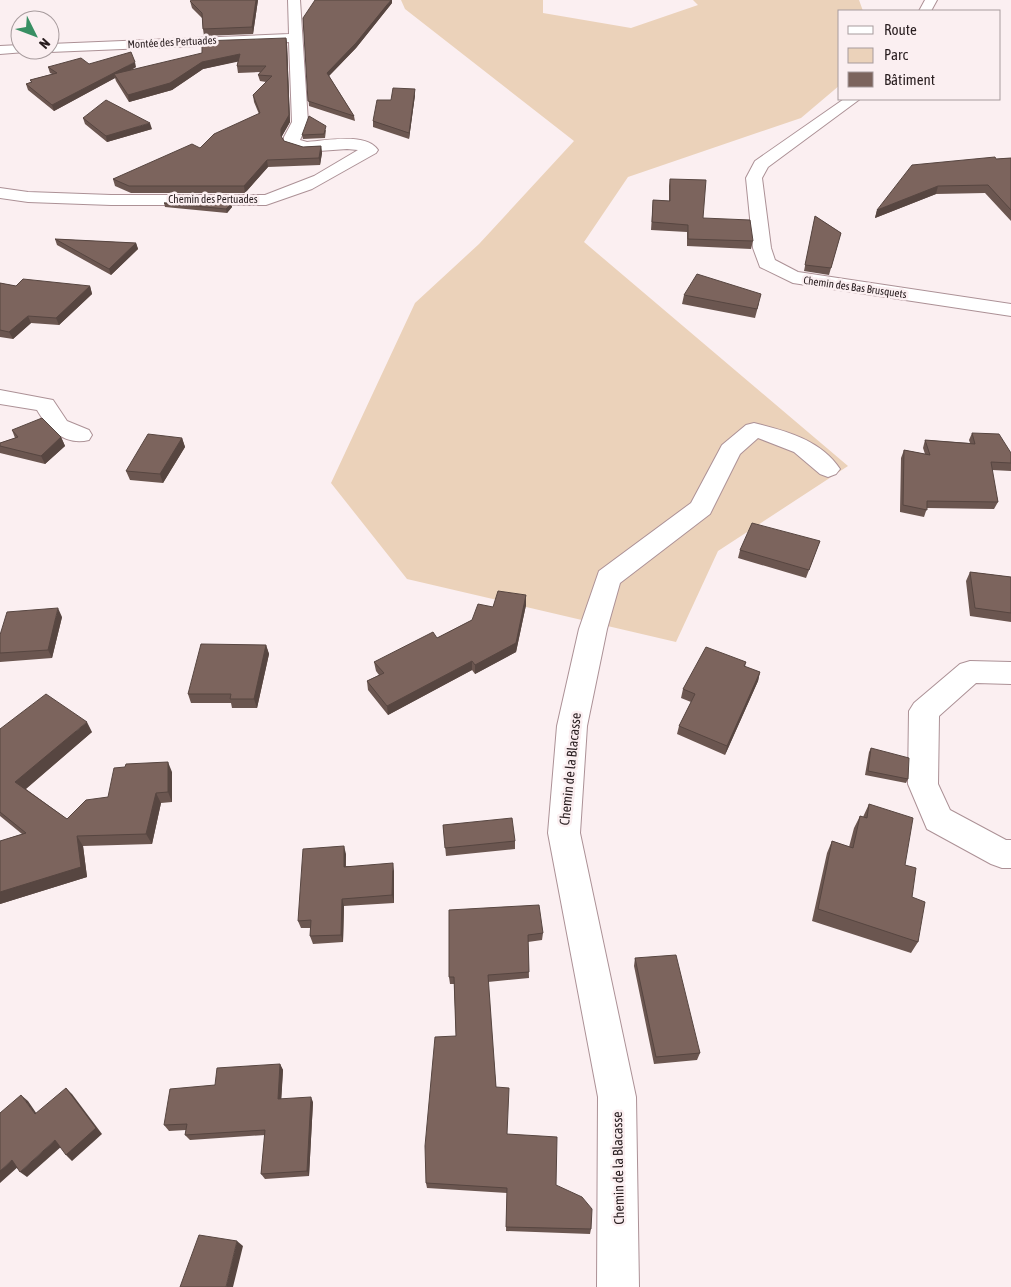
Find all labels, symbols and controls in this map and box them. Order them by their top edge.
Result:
north arrow [10,10,60,60]
legend [838,10,1001,100]
text: Route [884,21,917,38]
street label: Montée des Pertuades [127,34,217,50]
text: N [36,35,53,52]
text: Parc [884,46,908,63]
text: Bâtiment [884,71,935,88]
street label: Chemin des Pertuades [168,193,258,205]
street label: Chemin des Bas Brusquets [803,274,907,300]
street label: Chemin de la Blacasse [556,712,584,826]
street label: Chemin de la Blacasse [609,1111,627,1225]

